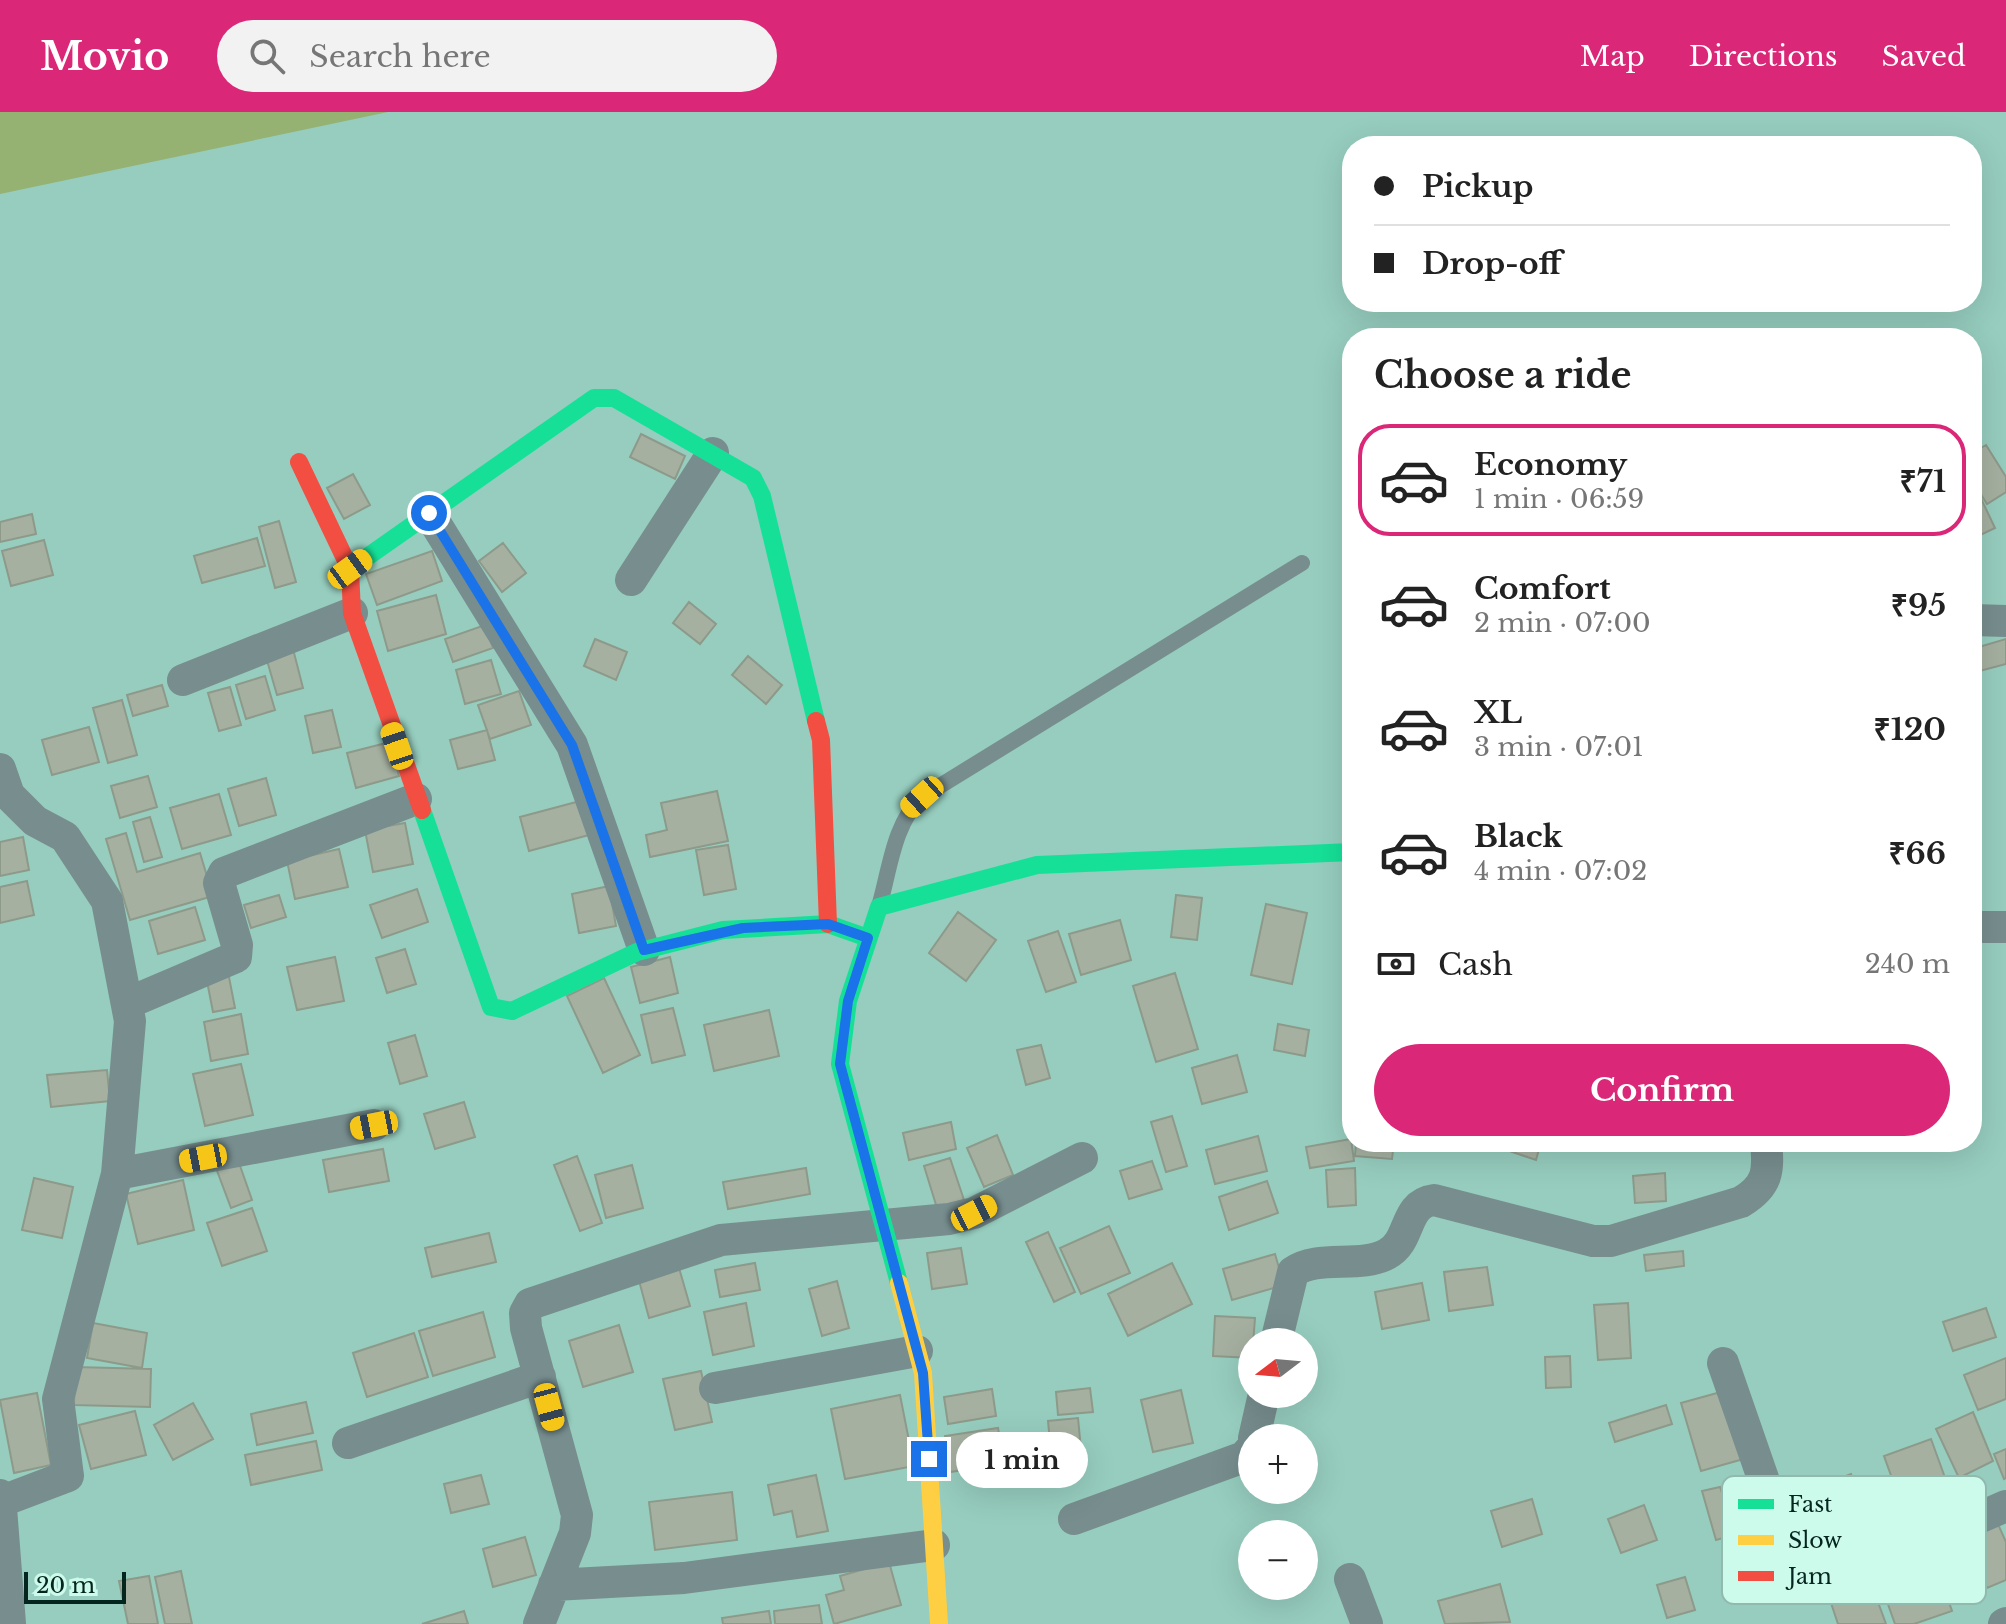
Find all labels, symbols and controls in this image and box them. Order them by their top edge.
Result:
search box [217,20,777,92]
text: Movio [40,33,169,80]
icon: search [245,34,289,78]
text: Search here [309,38,491,75]
text: Map [1580,39,1645,74]
text: Directions [1689,39,1838,74]
text: Saved [1882,39,1966,74]
text: Pickup [1422,168,1533,205]
text: Drop-off [1422,245,1562,282]
text: Choose a ride [1374,353,1631,398]
icon: car [1378,444,1450,516]
text: Economy [1474,446,1627,483]
text: ₹71 [1900,463,1946,500]
text: 1 min · 06:59 [1474,483,1644,515]
route start [411,495,447,531]
car [324,545,376,593]
icon: car [1378,568,1450,640]
text: Comfort [1474,570,1611,607]
text: ₹95 [1891,587,1946,624]
text: 2 min · 07:00 [1474,607,1651,639]
icon: car [1378,692,1450,764]
text: XL [1474,694,1522,731]
text: ₹120 [1874,711,1946,748]
car [378,719,416,773]
text: 3 min · 07:01 [1474,731,1644,763]
car [896,772,948,822]
icon: car [1378,816,1450,888]
text: Black [1474,818,1562,855]
text: ₹66 [1888,835,1946,872]
text: 4 min · 07:02 [1474,855,1647,887]
icon: cash [1374,942,1418,986]
text: Cash [1438,946,1513,983]
text: 240 m [1865,948,1950,980]
button: Confirm [1374,1044,1950,1136]
car [348,1109,400,1141]
car [177,1142,229,1174]
car [947,1191,1001,1235]
north arrow [1238,1328,1318,1408]
map controls [1238,1328,1318,1600]
car [531,1381,567,1433]
button: + [1238,1424,1318,1504]
callout: 1 min [957,1431,1089,1487]
route end [911,1441,947,1477]
text: 1 min [984,1444,1060,1476]
legend [1722,1476,1986,1604]
text: Fast [1788,1491,1833,1518]
button: − [1238,1520,1318,1600]
text: Slow [1788,1527,1842,1554]
text: Jam [1785,1563,1832,1590]
scale bar [24,1568,126,1604]
text: 20 m [36,1572,95,1599]

